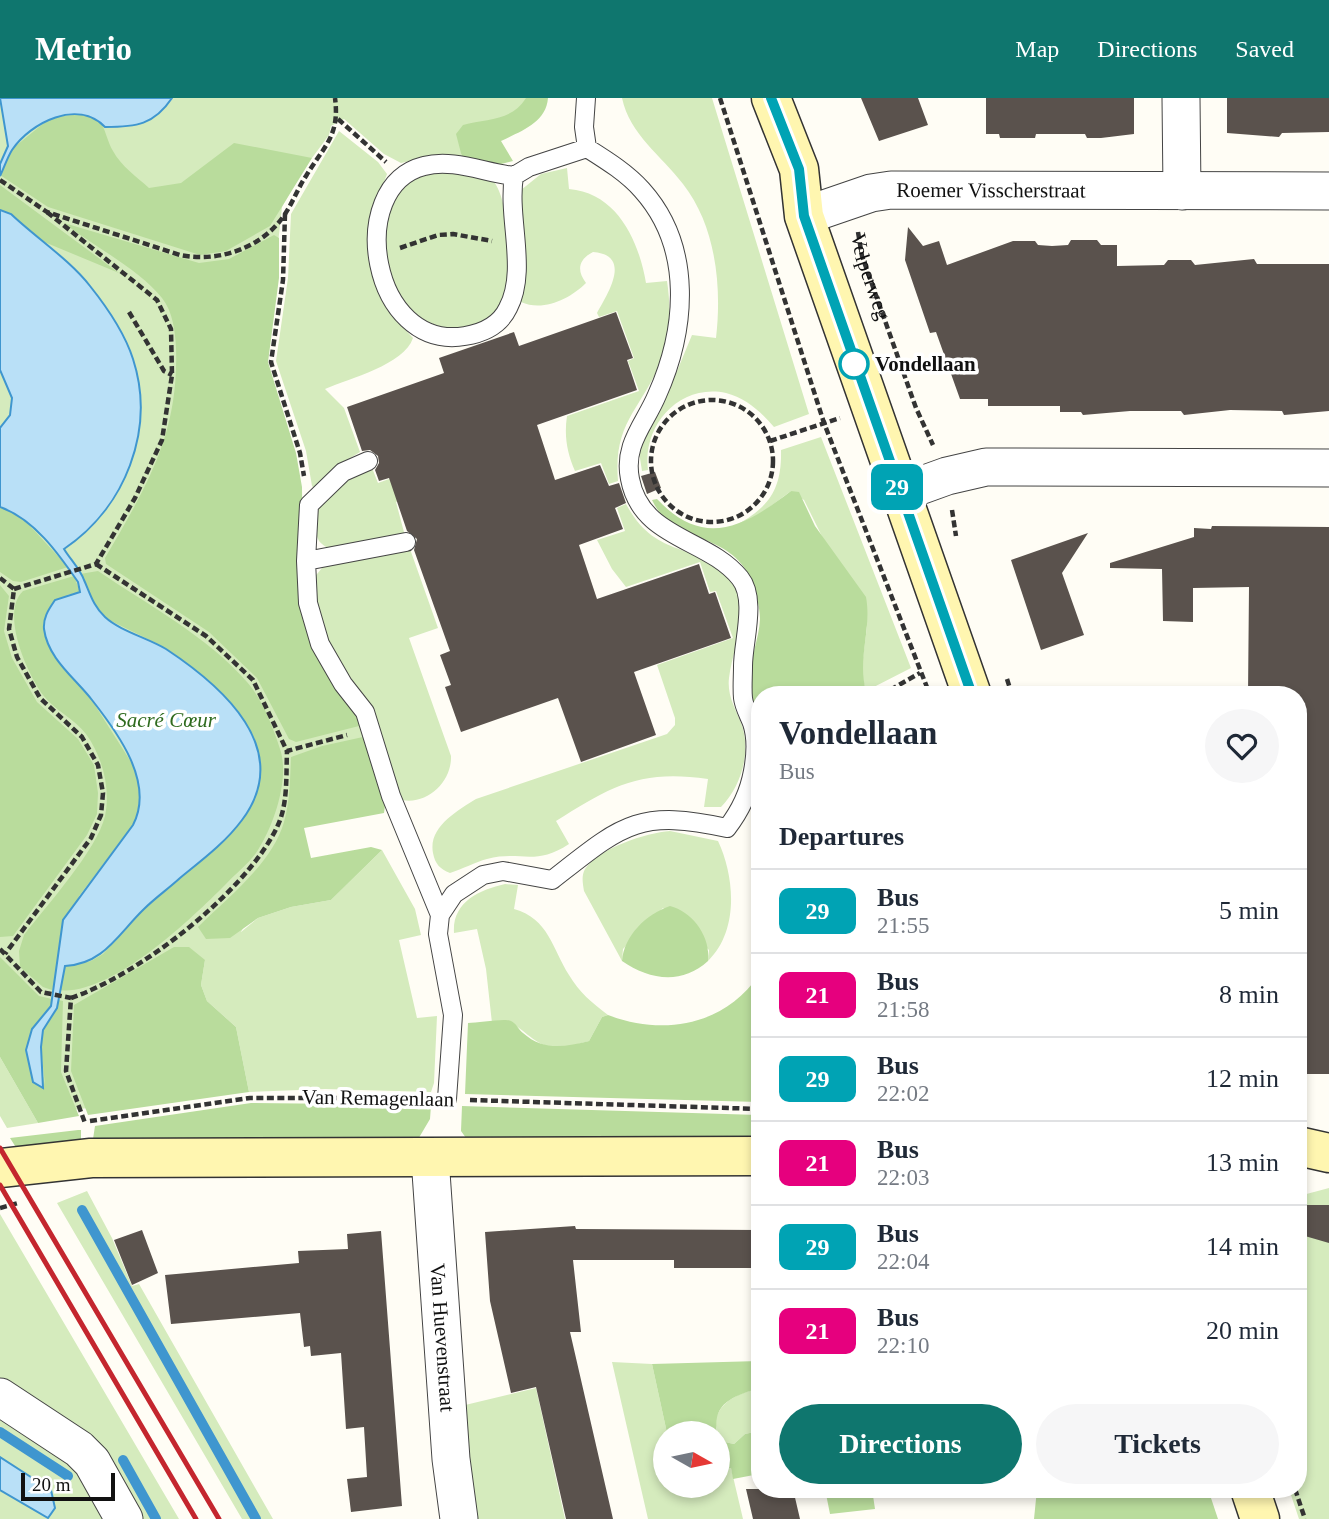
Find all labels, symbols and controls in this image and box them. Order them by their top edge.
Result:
text: Metrio [35,31,132,67]
text: Map [1015,36,1059,62]
text: Directions [1097,36,1197,62]
text: Saved [1235,36,1294,62]
street label: Roemer Visscherstraat [896,178,1086,202]
street label: Velperweg [846,231,896,323]
marker: Vondellaan [839,349,869,379]
place label: Vondellaan [875,352,976,376]
line badge: 29 [866,464,928,510]
text: 29 [885,474,909,500]
park label: Sacré Cœur [116,708,217,732]
button: heart [1205,709,1279,783]
text: Vondellaan [779,715,937,751]
text: Bus [779,759,815,784]
text: Departures [779,822,904,851]
text: Bus [877,883,919,912]
text: 5 min [1219,896,1279,925]
text: 29 [806,898,830,924]
text: 21:55 [877,913,929,938]
text: Bus [877,967,919,996]
text: 8 min [1219,980,1279,1009]
text: 21 [806,982,830,1008]
text: 21:58 [877,997,929,1022]
text: Bus [877,1051,919,1080]
text: 12 min [1206,1064,1279,1093]
text: 29 [806,1066,830,1092]
text: 22:02 [877,1081,929,1106]
street label: Van Remagenlaan [302,1085,455,1111]
text: Bus [877,1135,919,1164]
text: 13 min [1206,1148,1279,1177]
text: 21 [806,1150,830,1176]
text: 22:03 [877,1165,929,1190]
text: Bus [877,1219,919,1248]
text: 14 min [1206,1232,1279,1261]
text: 29 [806,1234,830,1260]
text: 22:04 [877,1249,929,1274]
street label: Van Huevenstraat [425,1263,460,1413]
text: Bus [877,1303,919,1332]
text: 20 min [1206,1316,1279,1345]
text: 21 [806,1318,830,1344]
text: 22:10 [877,1333,929,1358]
button: Directions [779,1404,1022,1484]
button: Tickets [1036,1404,1279,1484]
north arrow [653,1421,730,1498]
map controls [653,1421,730,1498]
scale bar [21,1470,116,1502]
text: 20 m [32,1474,71,1495]

